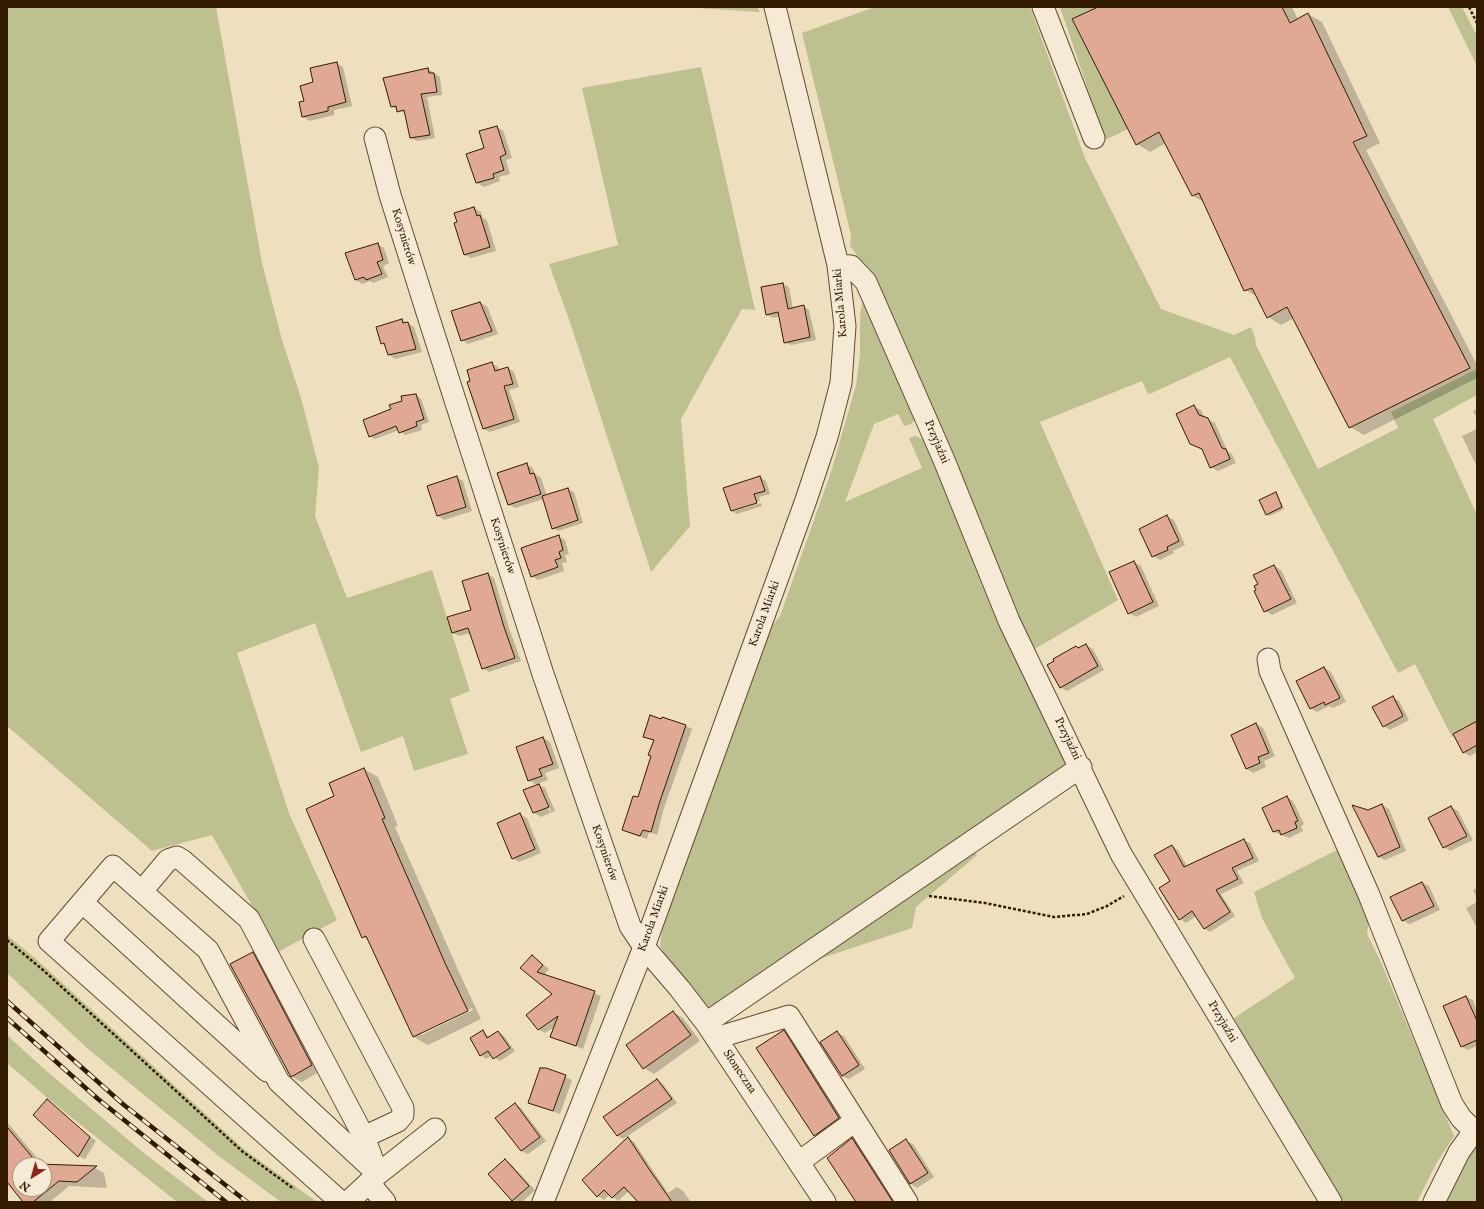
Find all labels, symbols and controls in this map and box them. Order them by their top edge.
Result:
street label: Kosynierów [388,207,418,267]
street label: Karola Miarki [831,268,851,338]
street label: Przyjaźni [920,418,952,466]
street label: Kosynierów [486,516,518,576]
street label: Karola Miarki [746,579,784,649]
street label: Przyjaźni [1050,715,1084,763]
street label: Kosynierów [588,823,620,883]
street label: Karola Miarki [635,884,673,954]
street label: Przyjaźni [1204,999,1240,1045]
street label: Słoneczna [719,1047,759,1097]
north arrow [12,1157,52,1197]
text: N [17,1177,33,1194]

